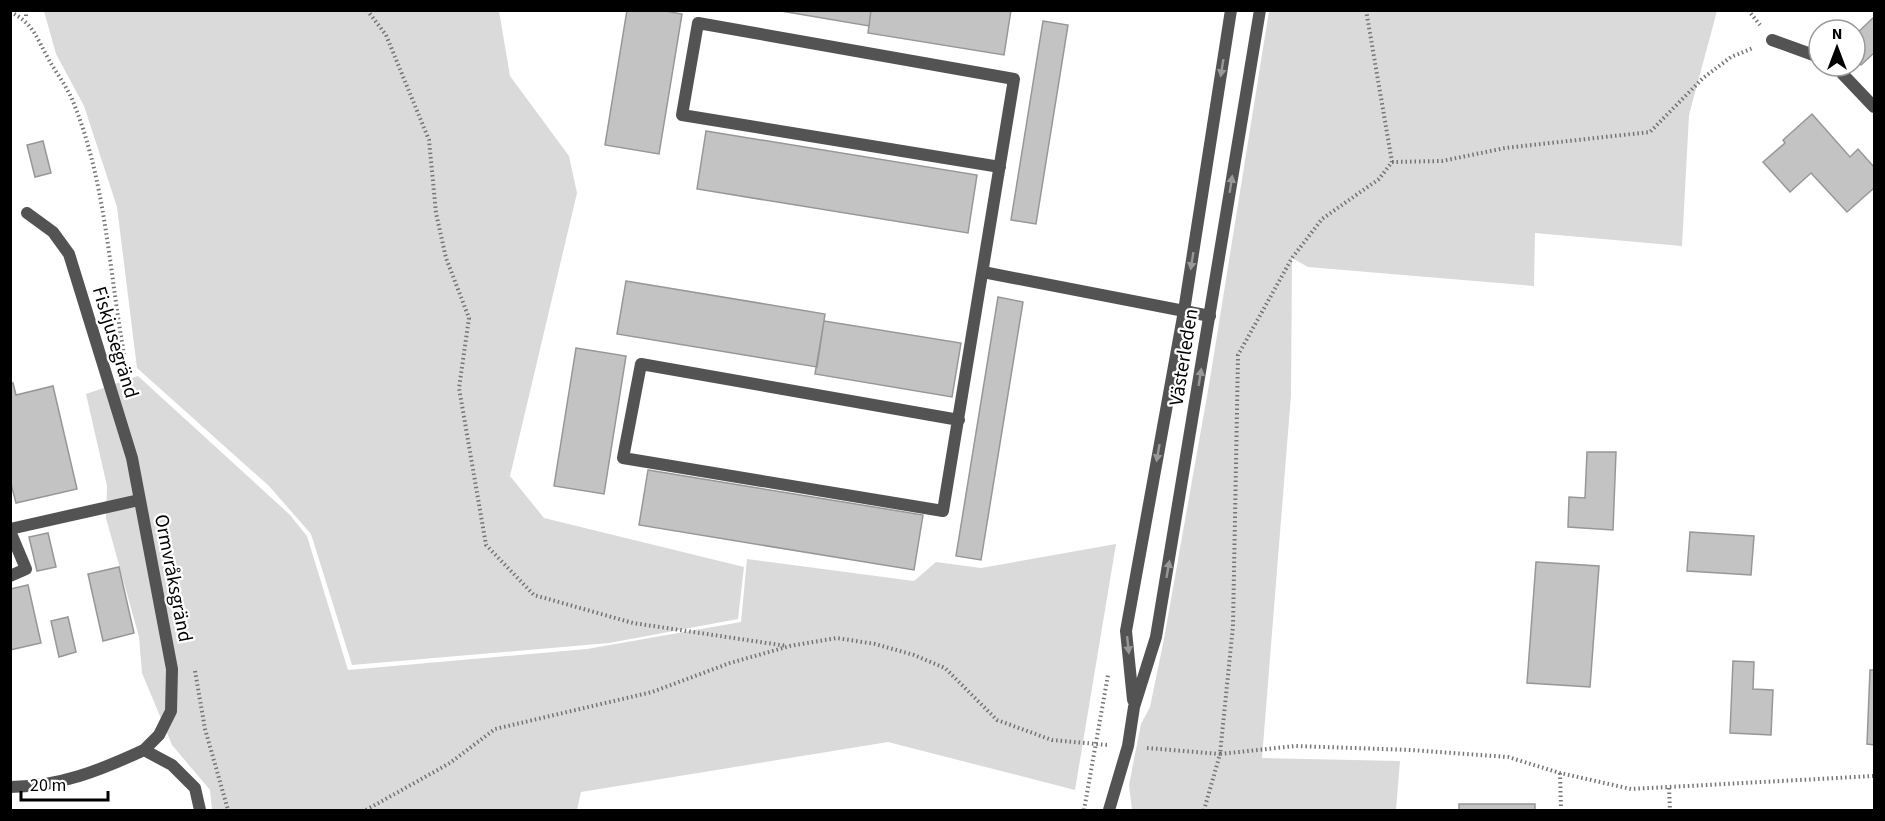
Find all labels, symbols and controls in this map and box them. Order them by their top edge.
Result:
north arrow [1807,18,1867,78]
text: N [1832,23,1842,45]
one-way arrow [1217,59,1226,78]
one-way arrow [1227,175,1236,194]
one-way arrow [1187,252,1196,271]
street label: Fiskjusegränd [85,283,145,402]
street label: Västerleden [1162,306,1206,408]
one-way arrow [1196,367,1205,386]
one-way arrow [1153,444,1162,463]
street label: Ormvråksgränd [147,512,199,644]
one-way arrow [1164,559,1173,578]
one-way arrow [1123,636,1133,655]
scale bar [21,764,108,802]
text: 20 m [30,773,66,798]

